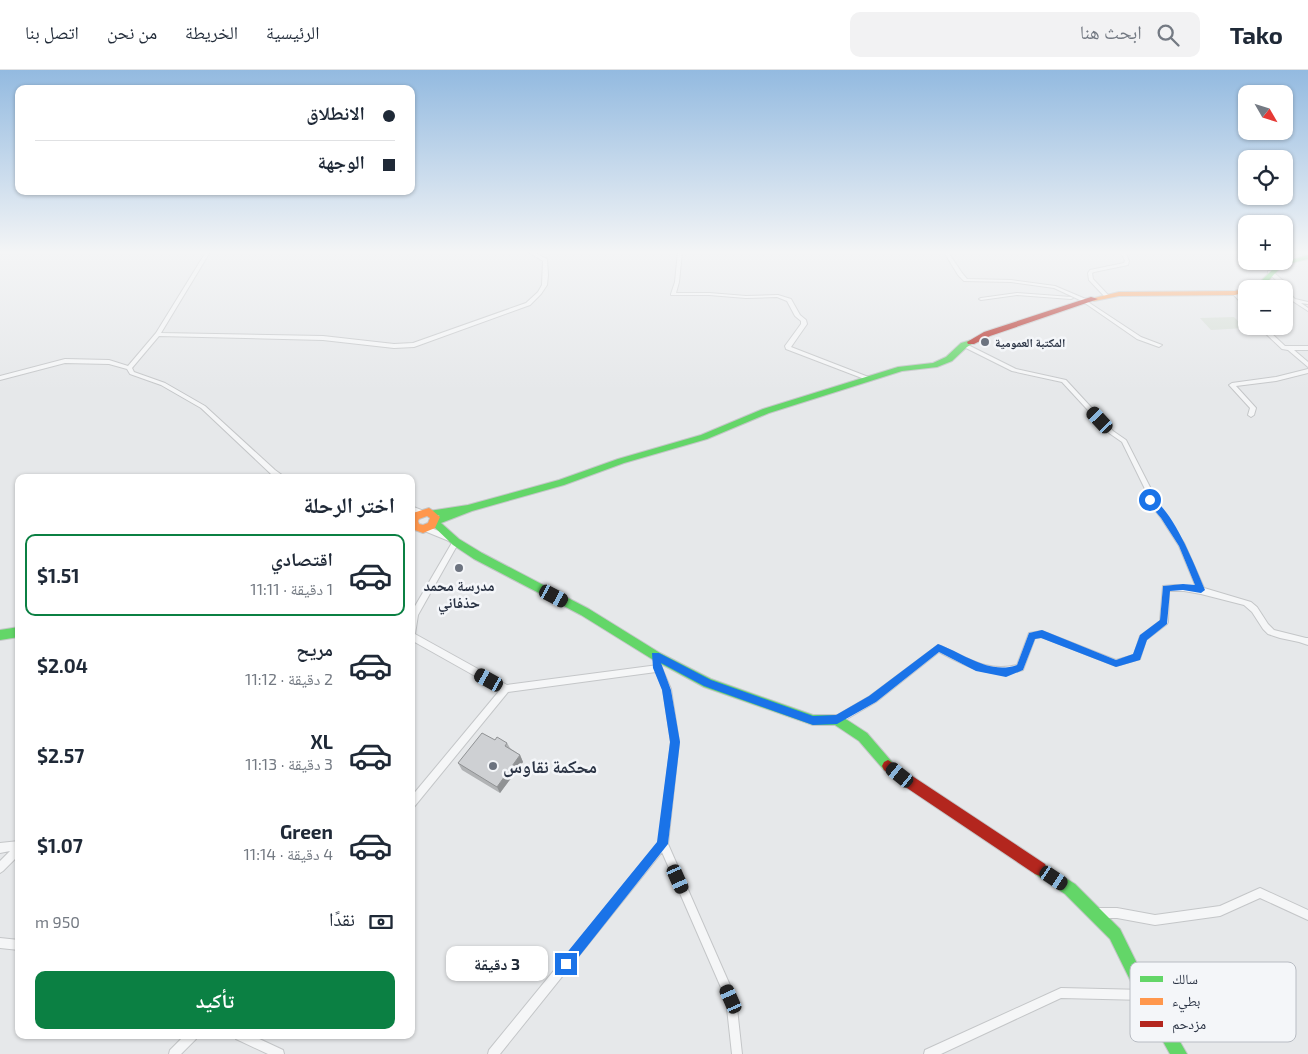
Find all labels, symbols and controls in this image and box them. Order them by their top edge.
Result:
search box [850,12,1200,57]
text: ابحث هنا [1080,20,1142,43]
text: Tako [1230,20,1283,49]
text: اتصل بنا [25,21,79,43]
text: من نحن [107,21,157,43]
text: الخريطة [185,21,238,43]
text: الرئيسية [266,21,319,43]
icon: search [1154,21,1182,49]
north arrow [1238,85,1292,140]
map controls [1238,85,1293,335]
text: الانطلاق [306,101,365,124]
text: الوجهة [317,150,365,173]
button: locate [1238,150,1293,205]
button: + [1238,215,1293,270]
button: − [1238,280,1293,335]
place label: المكتبة العمومية [995,335,1065,350]
marker: المكتبة العمومية [979,336,991,348]
car [1084,404,1115,436]
route start [1139,489,1161,511]
text: اختر الرحلة [303,491,395,517]
text: اقتصادي [271,547,333,570]
icon: car [348,553,393,598]
marker: مدرسة محمد حذفاني [453,562,465,574]
text: $1.51 [37,564,80,587]
place label: مدرسة محمد حذفاني [423,576,495,615]
text: 1 دقيقة · 11:11 [250,579,333,598]
car [537,582,570,610]
text: مريح [296,637,333,660]
icon: car [348,643,393,688]
text: $2.04 [37,654,88,677]
car [472,666,505,694]
text: 2 دقيقة · 11:12 [245,669,333,688]
text: XL [311,730,333,753]
icon: car [348,733,393,778]
text: $2.57 [37,744,84,767]
text: 3 دقيقة · 11:13 [245,754,333,773]
place label: محكمة نقاوس [503,755,597,778]
marker: محكمة نقاوس [487,760,499,772]
car [883,760,916,790]
text: Green [280,820,333,843]
icon: car [348,823,393,868]
text: $1.07 [37,834,83,857]
text: 4 دقيقة · 11:14 [243,844,333,863]
car [665,862,690,896]
car [1037,863,1070,893]
text: نقدًا [329,907,355,930]
icon: cash [367,908,395,936]
text: 950 m [35,912,80,931]
callout: 3 دقيقة [446,946,548,982]
route end [555,953,577,975]
text: 3 دقيقة [474,954,520,973]
legend [1130,962,1296,1042]
text: سالك [1172,970,1198,987]
button: تأكيد [35,971,395,1029]
car [718,982,743,1016]
text: بطيء [1172,992,1201,1013]
text: مزدحم [1172,1015,1206,1034]

